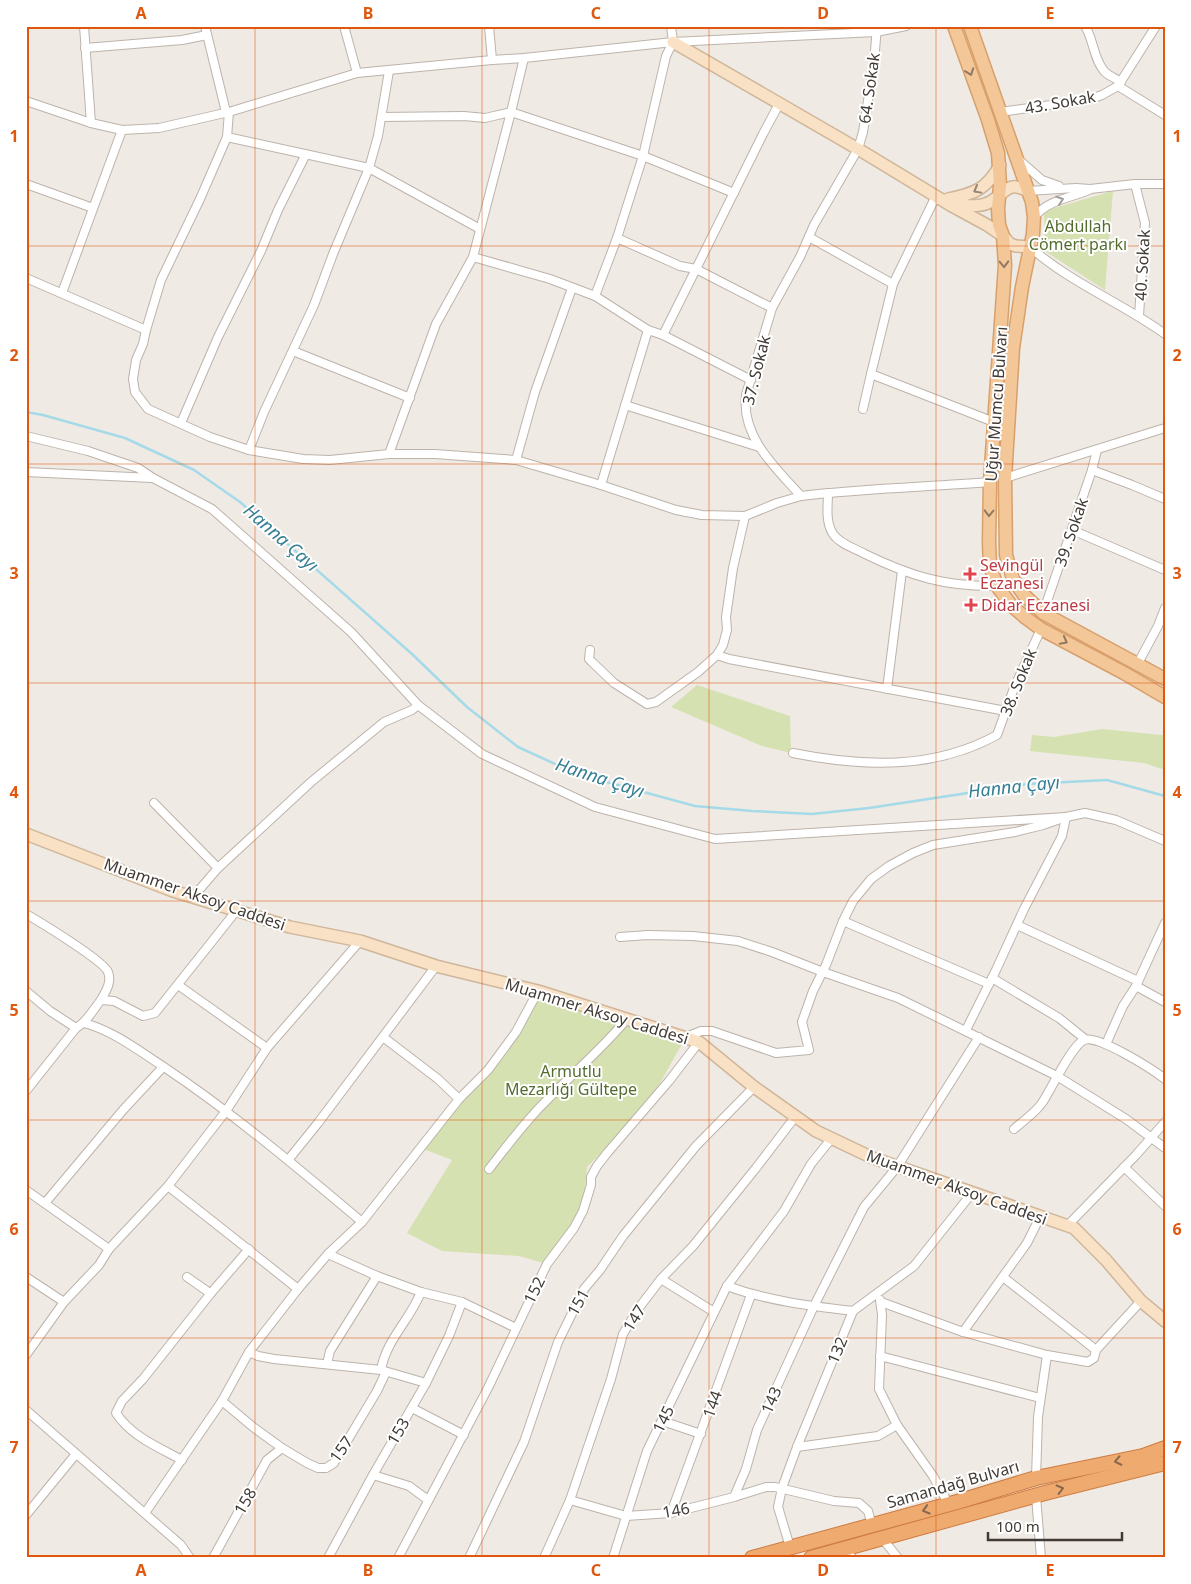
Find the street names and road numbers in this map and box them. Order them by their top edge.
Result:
street label: 64. Sokak [853,51,885,125]
street label: 43. Sokak [1023,85,1097,119]
street label: 40. Sokak [1129,228,1155,301]
street label: Uğur Mumcu Bulvarı [980,326,1012,482]
street label: 37. Sokak [737,332,775,407]
street label: 39. Sokak [1049,494,1093,569]
street label: 38. Sokak [994,644,1042,719]
street label: Muammer Aksoy Caddesi [101,853,289,935]
street label: Muammer Aksoy Caddesi [503,973,691,1049]
street label: Muammer Aksoy Caddesi [864,1144,1050,1230]
street label: 152 [518,1273,550,1307]
street label: 151 [562,1285,594,1319]
street label: 147 [617,1301,651,1335]
street label: 132 [822,1333,852,1367]
street label: 143 [755,1383,787,1417]
street label: 144 [697,1387,727,1421]
street label: 145 [647,1402,679,1436]
street label: 153 [382,1414,414,1448]
street label: 157 [324,1431,358,1467]
street label: Samandağ Bulvarı [884,1455,1022,1513]
street label: 158 [229,1484,261,1518]
street label: 146 [661,1497,691,1523]

